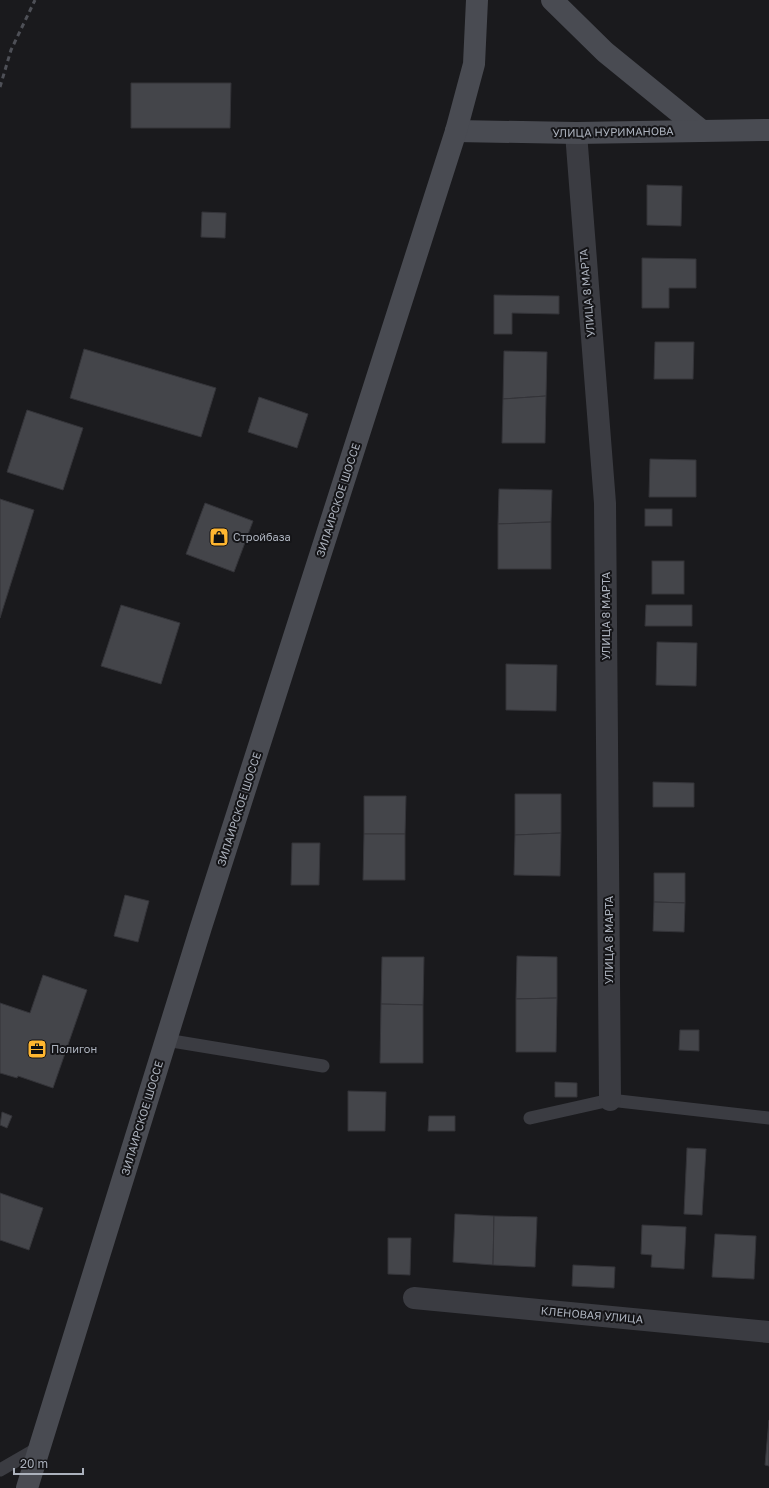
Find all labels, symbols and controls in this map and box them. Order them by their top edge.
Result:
street label: УЛИЦА НУРИМАНОВА [552,124,674,139]
street label: УЛИЦА 8 МАРТА [576,248,597,338]
street label: ЗИЛАИРСКОЕ ШОССЕ [313,441,362,559]
shop icon: Стройбаза [208,526,230,548]
place label: Стройбаза [233,530,291,543]
street label: УЛИЦА 8 МАРТА [599,571,612,660]
street label: ЗИЛАИРСКОЕ ШОССЕ [214,750,263,868]
street label: УЛИЦА 8 МАРТА [602,895,615,984]
office icon: Полигон [26,1038,48,1060]
place label: Полигон [51,1042,97,1055]
street label: ЗИЛАИРСКОЕ ШОССЕ [118,1059,165,1177]
street label: КЛЕНОВАЯ УЛИЦА [540,1304,644,1326]
scale bar [14,1450,83,1476]
text: 20 m [20,1456,48,1471]

